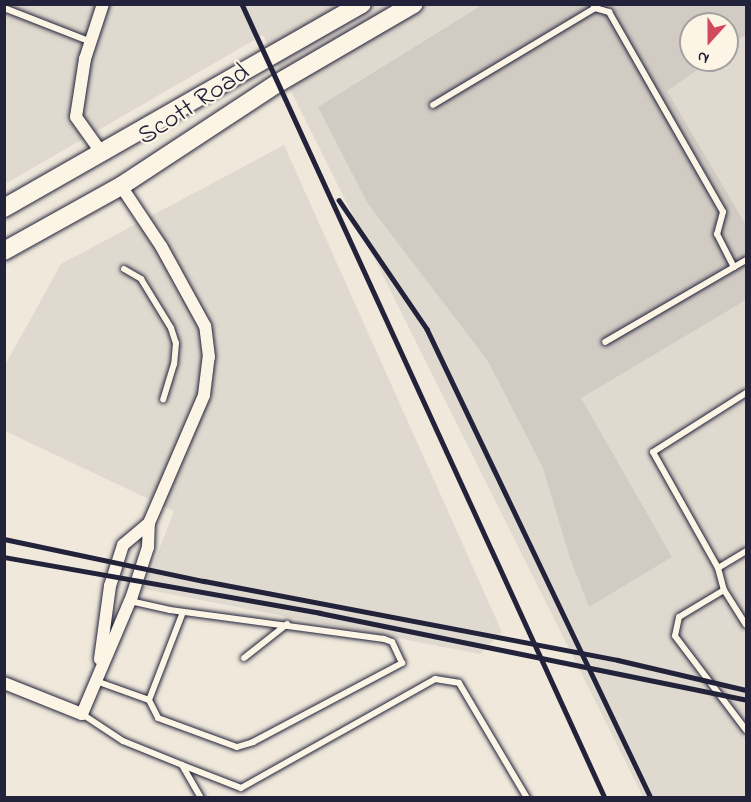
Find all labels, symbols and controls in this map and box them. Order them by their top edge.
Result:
north arrow [679,12,739,72]
text: N [694,44,713,70]
street label: Scott Road [132,57,256,153]

